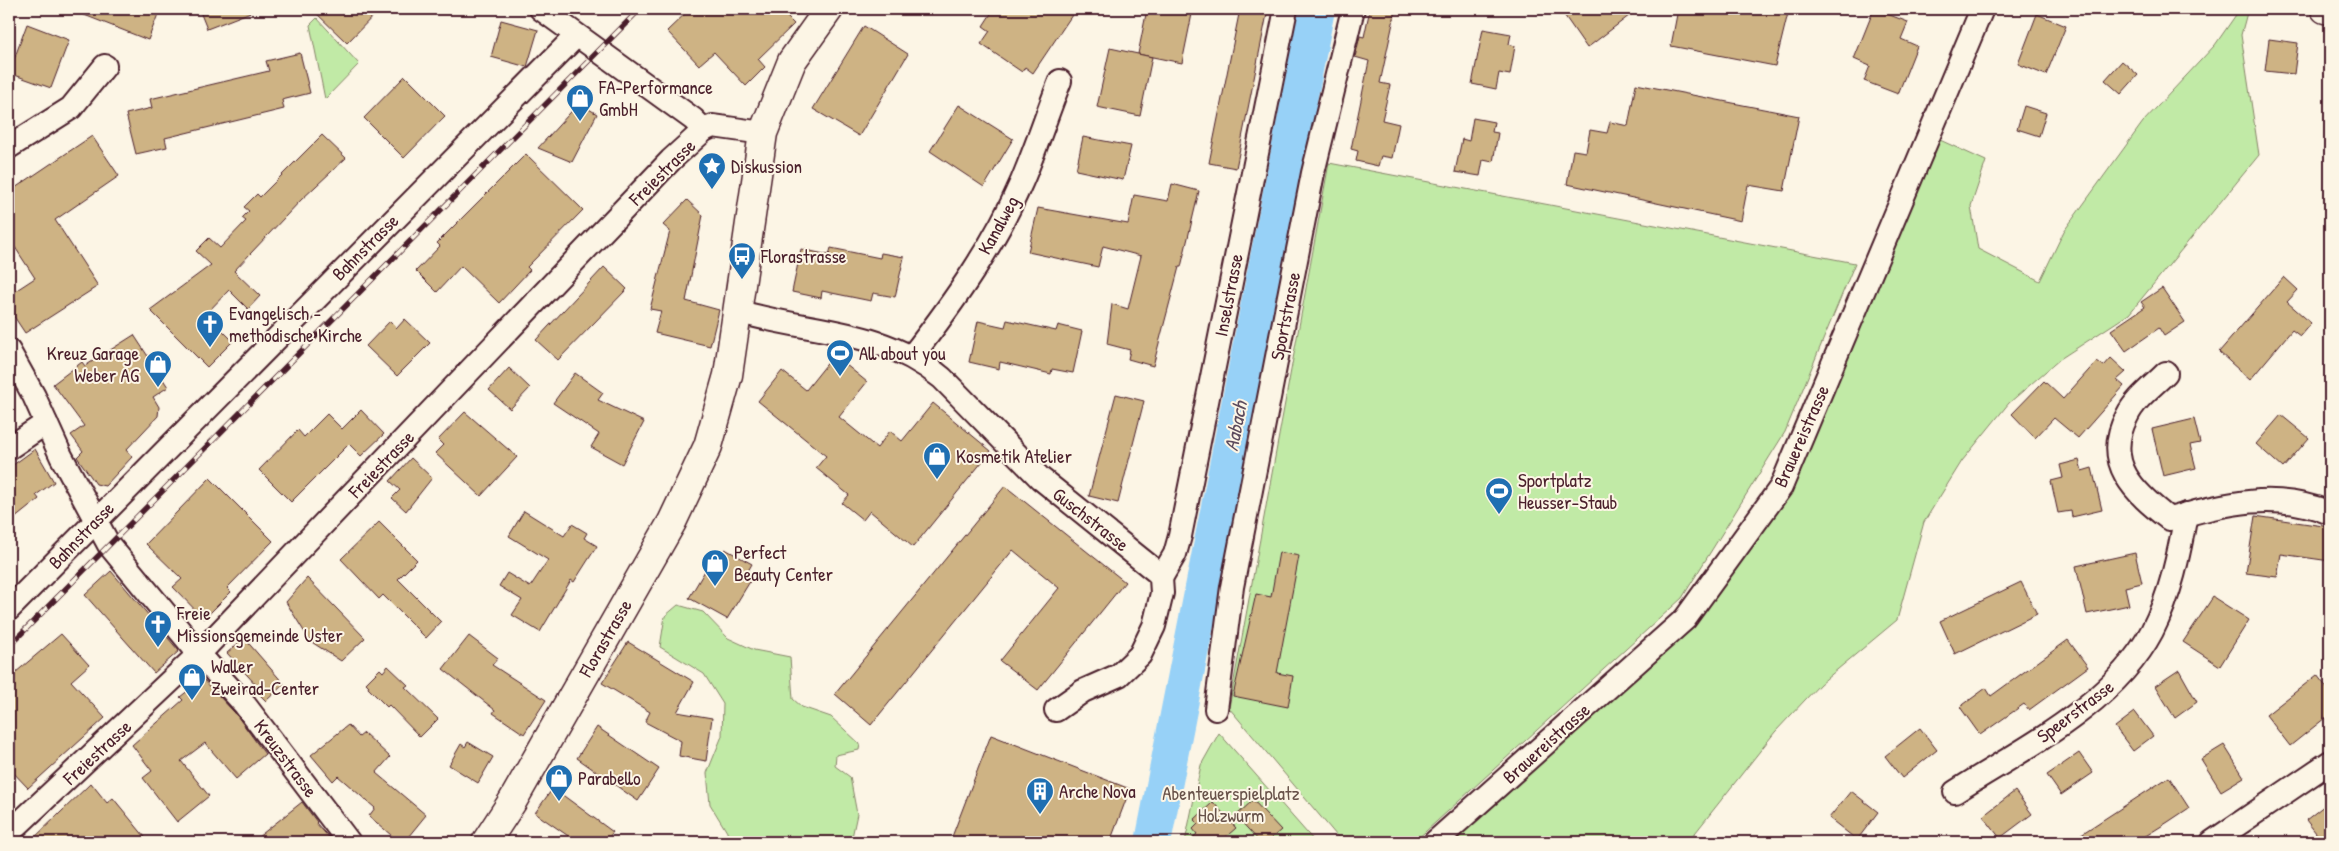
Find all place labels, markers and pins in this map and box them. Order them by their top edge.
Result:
place label: FA-Performance GmbH [598,74,713,122]
shop icon: FA-Performance GmbH [565,83,595,122]
place icon: Diskussion [697,151,727,190]
place label: Diskussion [731,153,802,179]
bus stop icon: Florastrasse [727,241,757,280]
place label: Florastrasse [760,243,847,269]
place label: Evangelisch - methodische Kirche [229,300,363,348]
church icon: Evangelisch - methodische Kirche [195,309,225,348]
sports icon: All about you [825,338,855,377]
place label: Kreuz Garage Weber AG [47,340,139,388]
place label: All about you [859,340,946,366]
shop icon: Kreuz Garage Weber AG [143,349,173,388]
shop icon: Kosmetik Atelier [922,441,952,480]
place label: Kosmetik Atelier [956,443,1073,469]
place label: Sportplatz Heusser-Staub [1518,467,1618,515]
sports icon: Sportplatz Heusser-Staub [1484,476,1514,515]
place label: Perfect Beauty Center [734,539,834,587]
shop icon: Perfect Beauty Center [700,548,730,587]
place label: Freie Missionsgemeinde Uster [176,600,344,648]
church icon: Freie Missionsgemeinde Uster [143,609,173,648]
place label: Waller Zweirad-Center [211,653,320,701]
shop icon: Waller Zweirad-Center [177,662,207,701]
shop icon: Parabello [544,763,574,802]
place label: Parabello [578,765,641,791]
building icon: Arche Nova [1025,776,1055,815]
place label: Arche Nova [1059,778,1136,804]

